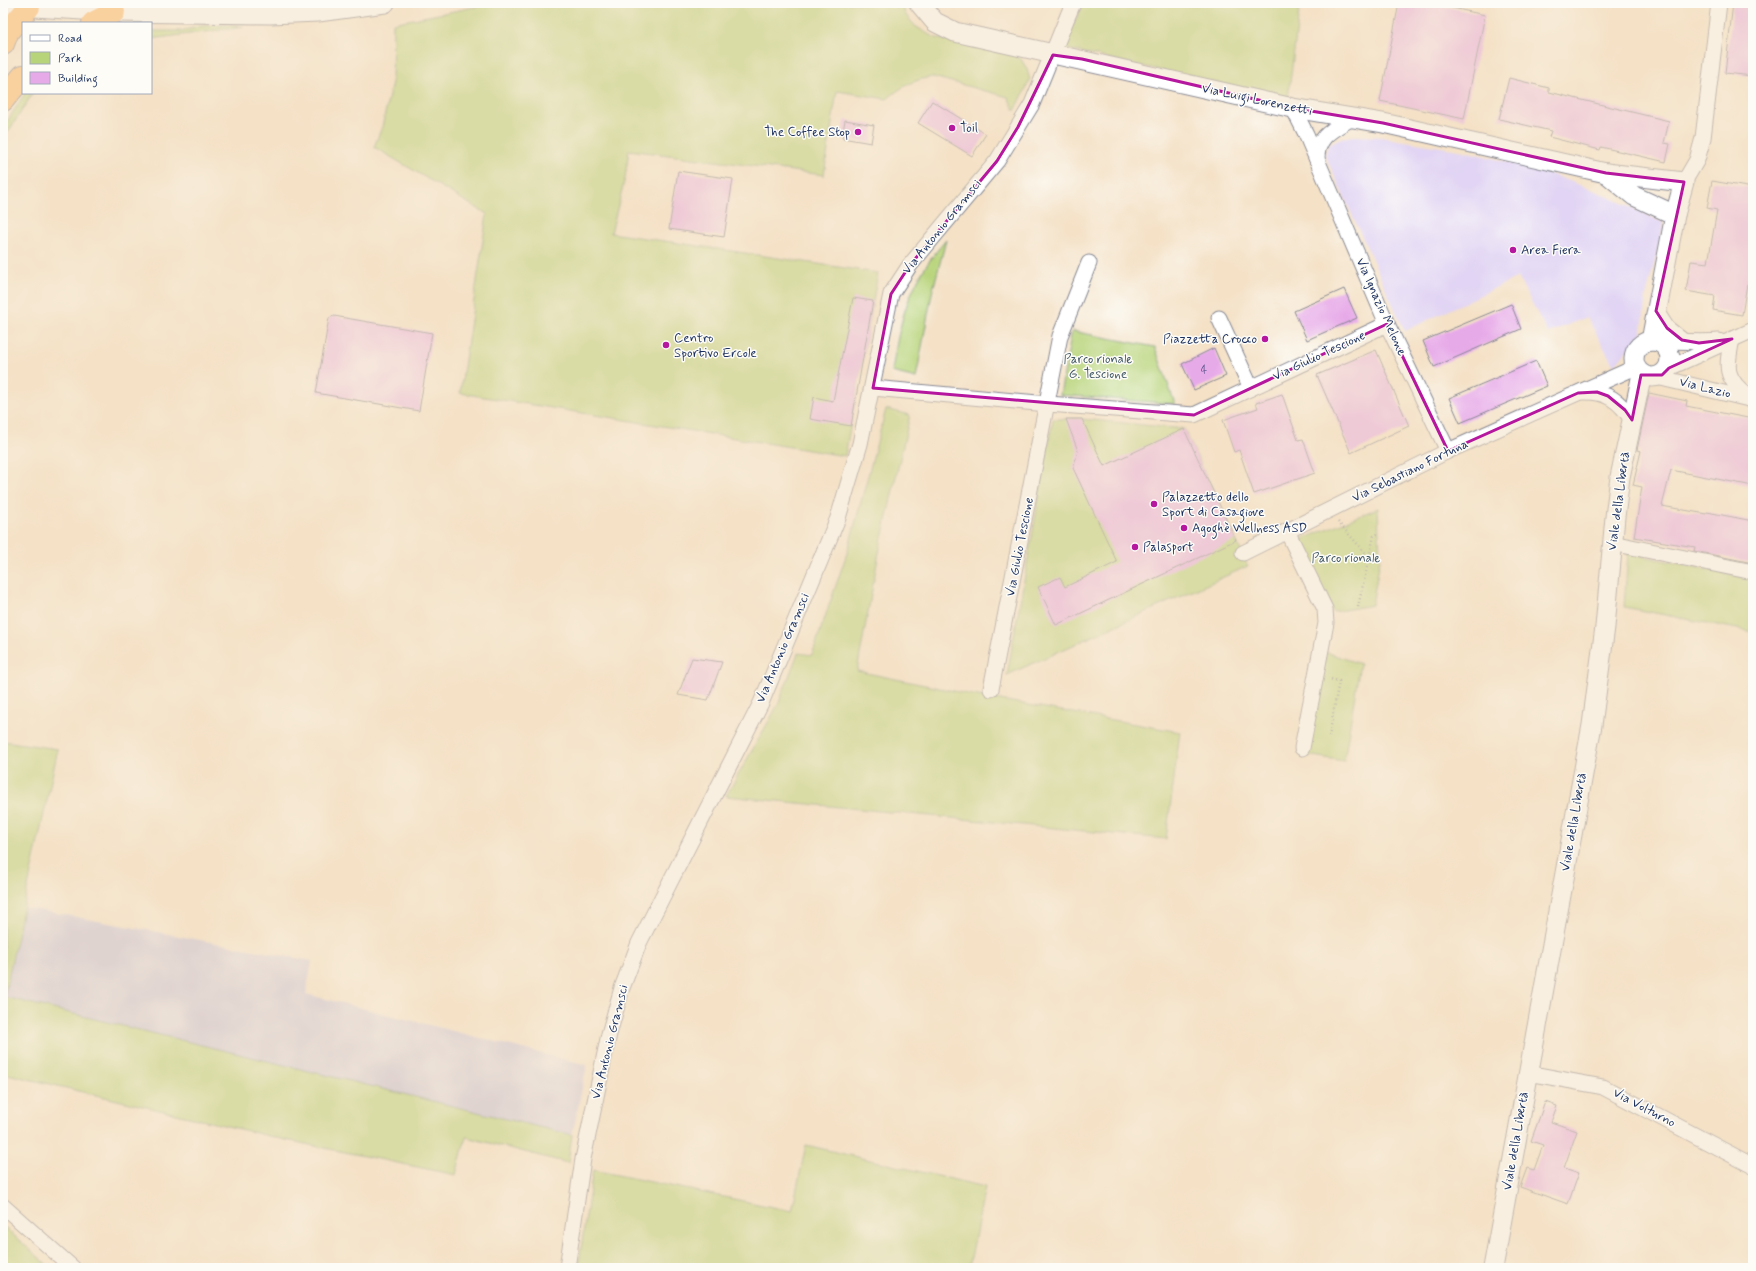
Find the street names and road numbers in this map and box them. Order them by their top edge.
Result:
street label: Via Luigi Lorenzetti [1200,80,1314,122]
street label: Via Antonio Gramsci [898,176,986,278]
street label: Via Ignazio Melone [1352,255,1410,359]
street label: Via Giulio Tescione [1270,327,1368,385]
street label: Via Lazio [1678,373,1732,403]
street label: Via Sebastiano Fortuna [1349,435,1471,507]
street label: Viale della Libertà [1604,450,1634,552]
street label: Via Giulio Tescione [1002,496,1038,598]
street label: Via Antonio Gramsci [752,591,814,705]
street label: Viale della Libertà [1557,771,1591,873]
street label: Via Antonio Gramsci [588,983,632,1101]
street label: Via Volturno [1610,1084,1679,1132]
street label: Viale della Libertà [1499,1090,1533,1192]

